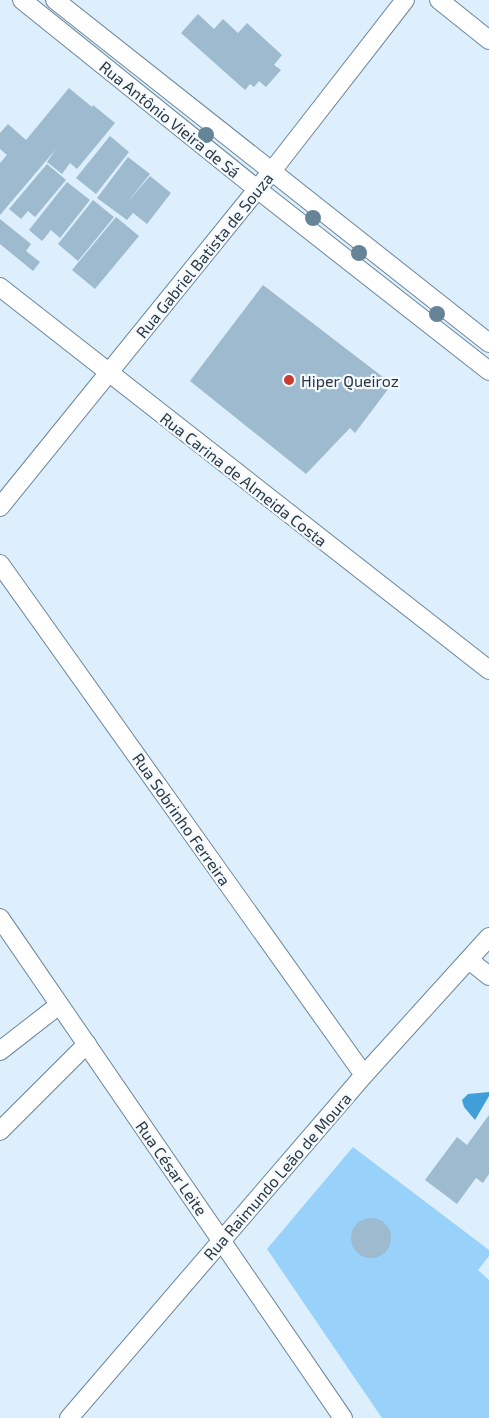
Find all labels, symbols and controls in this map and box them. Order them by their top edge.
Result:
street label: Rua Antônio Vieira de Sá [96,57,244,181]
street label: Rua Gabriel Batista de Souza [131,169,277,341]
place label: Hiper Queiroz [301,371,399,391]
marker: Hiper Queiroz [282,373,296,387]
street label: Rua Carina de Almeida Costa [157,408,331,550]
street label: Rua Sobrinho Ferreira [129,749,235,889]
street label: Rua Raimundo Leão de Moura [199,1089,355,1263]
street label: Rua César Leite [132,1117,212,1219]

